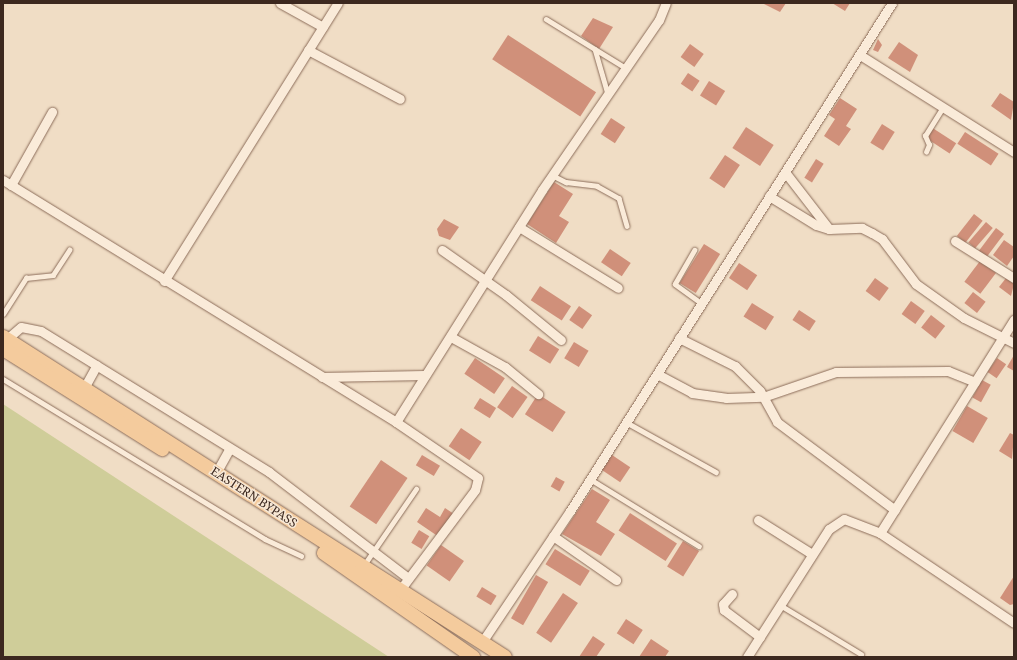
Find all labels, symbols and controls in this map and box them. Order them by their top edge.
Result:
street label: EASTERN BYPASS [208,464,300,530]

